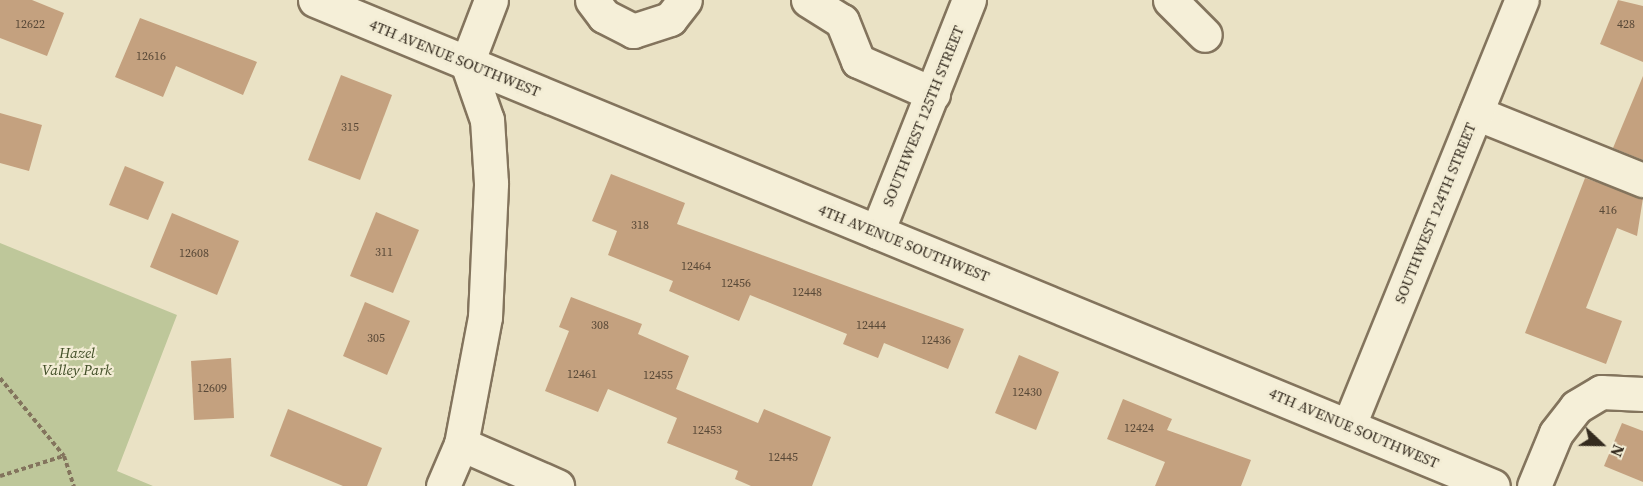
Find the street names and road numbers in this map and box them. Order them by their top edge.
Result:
street label: 4TH AVENUE SOUTHWEST [367,15,543,101]
street label: SOUTHWEST 125TH STREET [878,23,968,209]
street label: SOUTHWEST 124TH STREET [1390,120,1480,306]
street label: 4TH AVENUE SOUTHWEST [816,200,992,286]
street label: 4TH AVENUE SOUTHWEST [1266,384,1442,472]

